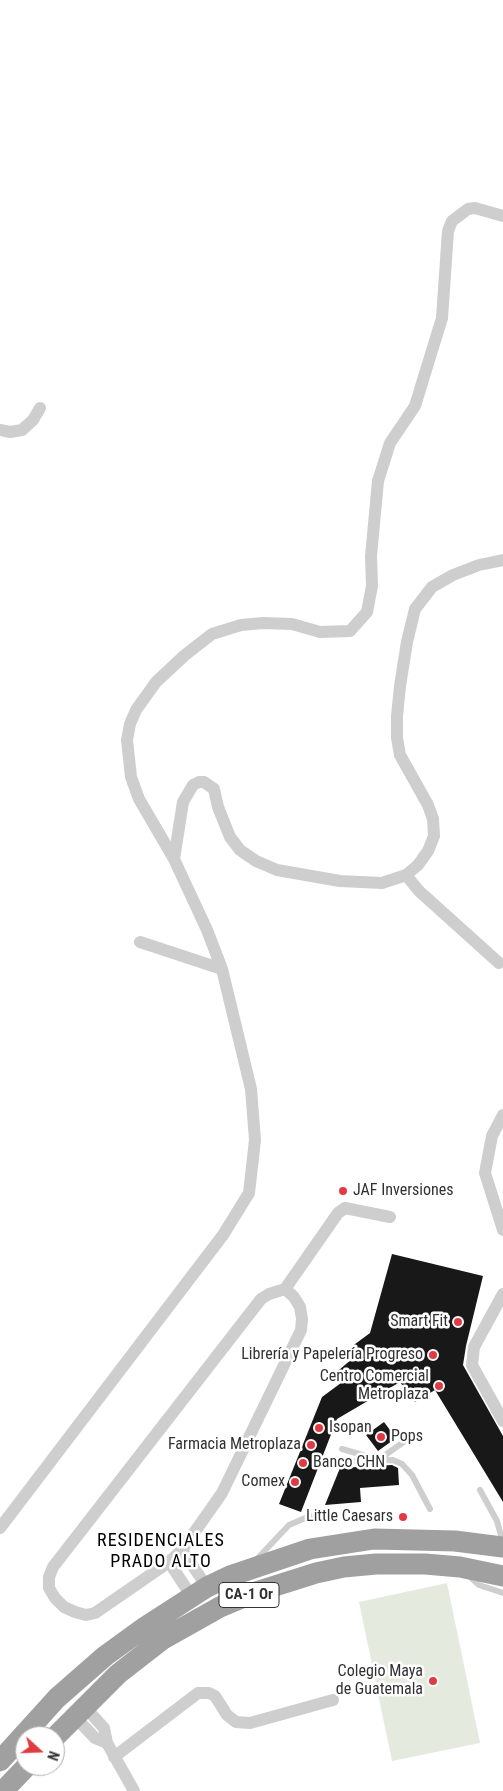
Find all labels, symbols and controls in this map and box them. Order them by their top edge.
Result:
place label: JAF Inversiones [353,1181,454,1201]
marker: JAF Inversiones [337,1185,349,1197]
place label: Smart Fit [390,1312,448,1332]
marker: Smart Fit [452,1316,464,1328]
place label: Librería y Papelería Progreso [241,1345,423,1365]
marker: Librería y Papelería Progreso [427,1349,439,1361]
place label: Centro Comercial Metroplaza [320,1367,429,1405]
marker: Centro Comercial Metroplaza [433,1380,445,1392]
place label: Isopan [329,1418,372,1438]
marker: Isopan [313,1422,325,1434]
place label: Pops [391,1427,423,1447]
marker: Pops [375,1431,387,1443]
place label: Farmacia Metroplaza [168,1435,301,1455]
marker: Farmacia Metroplaza [305,1439,317,1451]
place label: Banco CHN [313,1453,385,1473]
marker: Banco CHN [297,1457,309,1469]
place label: Comex [241,1472,285,1492]
marker: Comex [289,1476,301,1488]
place label: Little Caesars [306,1507,393,1527]
marker: Little Caesars [397,1511,409,1523]
district label: RESIDENCIALES PRADO ALTO [95,1530,227,1572]
road number: CA-1 Or [219,1582,279,1608]
place label: Colegio Maya de Guatemala [336,1662,423,1700]
marker: Colegio Maya de Guatemala [427,1675,439,1687]
north arrow [15,1726,65,1776]
text: N [44,1749,62,1763]

